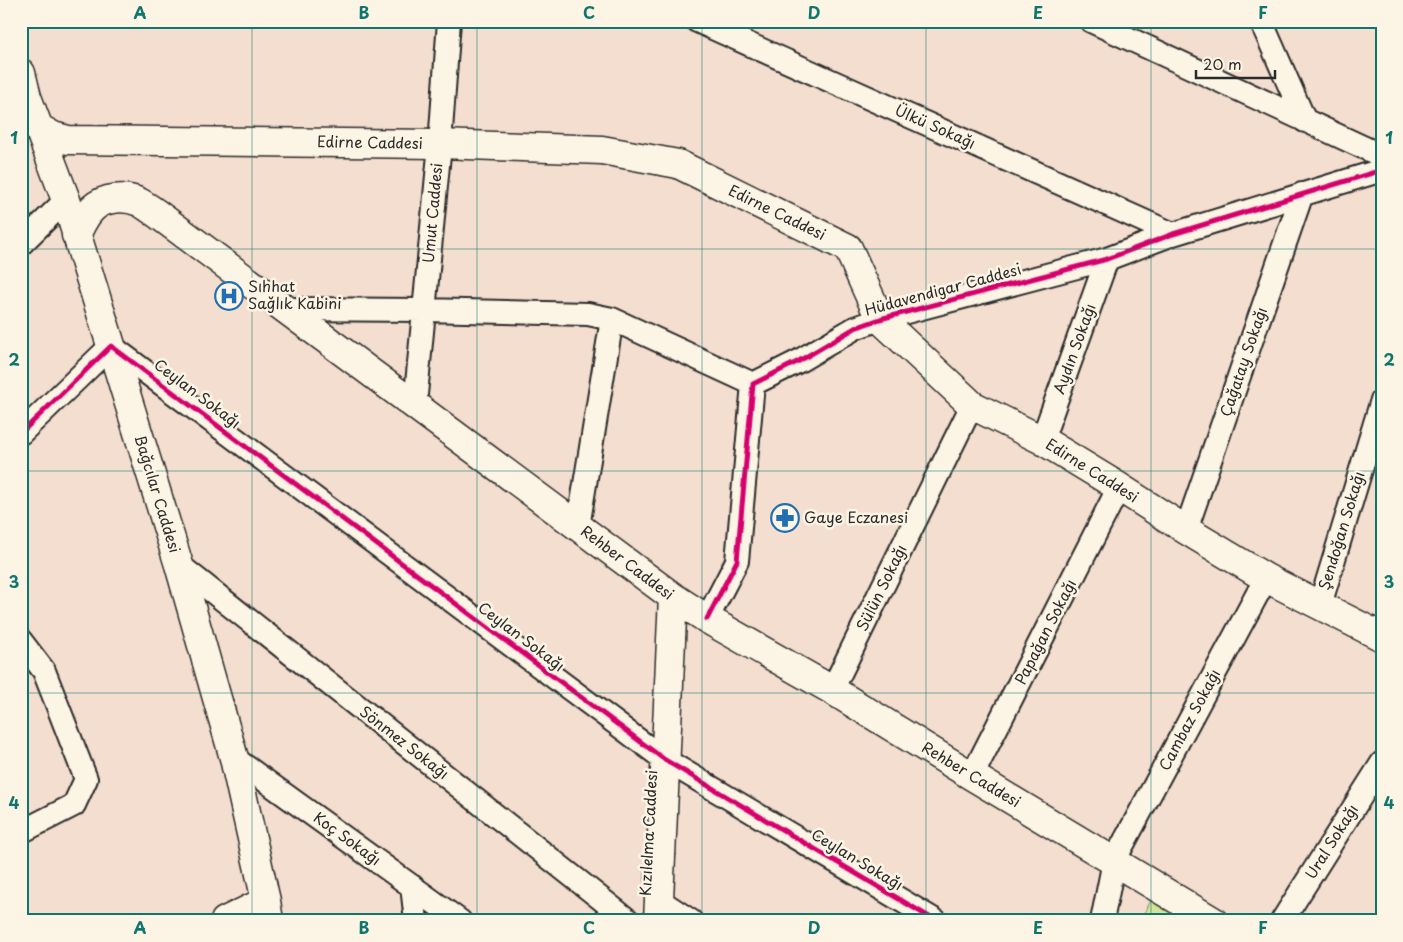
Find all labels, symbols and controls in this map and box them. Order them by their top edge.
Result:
text: A [134,0,147,24]
text: B [359,0,370,24]
text: C [583,0,595,24]
text: D [808,0,820,24]
text: E [1033,0,1043,24]
text: F [1258,0,1268,24]
scale bar [1196,48,1274,80]
text: 20 m [1203,52,1242,75]
street label: Ülkü Sokağı [892,98,980,154]
text: 1 [10,125,18,149]
text: 1 [1385,125,1393,149]
street label: Edirne Caddesi [317,129,423,154]
street label: Umut Caddesi [416,162,447,264]
street label: Edirne Caddesi [725,178,830,245]
street label: Hüdavendigar Caddesi [862,257,1023,320]
place label: Sıhhat Sağlık Kabini [248,274,342,314]
hospital icon: Sıhhat Sağlık Kabini [214,281,244,311]
street label: Aydın Sokağı [1047,300,1101,397]
street label: Çağatay Sokağı [1213,304,1272,419]
text: 2 [8,347,20,371]
text: 2 [1383,347,1395,371]
street label: Ceylan Sokağı [150,352,246,433]
street label: Bağcılar Caddesi [130,432,187,555]
street label: Edirne Caddesi [1042,432,1144,507]
street label: Şendoğan Sokağı [1312,468,1370,593]
pharmacy icon: Gaye Eczanesi [770,503,800,533]
place label: Gaye Eczanesi [804,505,908,528]
street label: Rehber Caddesi [576,519,679,605]
street label: Sülün Sokağı [850,540,912,635]
text: 3 [9,569,19,593]
text: 3 [1384,569,1394,593]
street label: Papağan Sokağı [1008,575,1081,688]
street label: Ceylan Sokağı [474,595,570,676]
street label: Cambaz Sokağı [1152,664,1225,774]
street label: Sönmez Sokağı [355,700,454,784]
street label: Rehber Caddesi [918,735,1026,812]
street label: Kızılelma Caddesi [633,769,662,897]
text: 4 [9,790,20,814]
text: 4 [1384,790,1395,814]
street label: Ural Sokağı [1298,799,1363,883]
street label: Koç Sokağı [309,805,386,870]
street label: Ceylan Sokağı [807,822,908,895]
text: A [134,915,147,939]
text: B [359,915,370,939]
text: C [583,915,595,939]
text: D [808,915,820,939]
text: E [1033,915,1043,939]
text: F [1258,915,1268,939]

